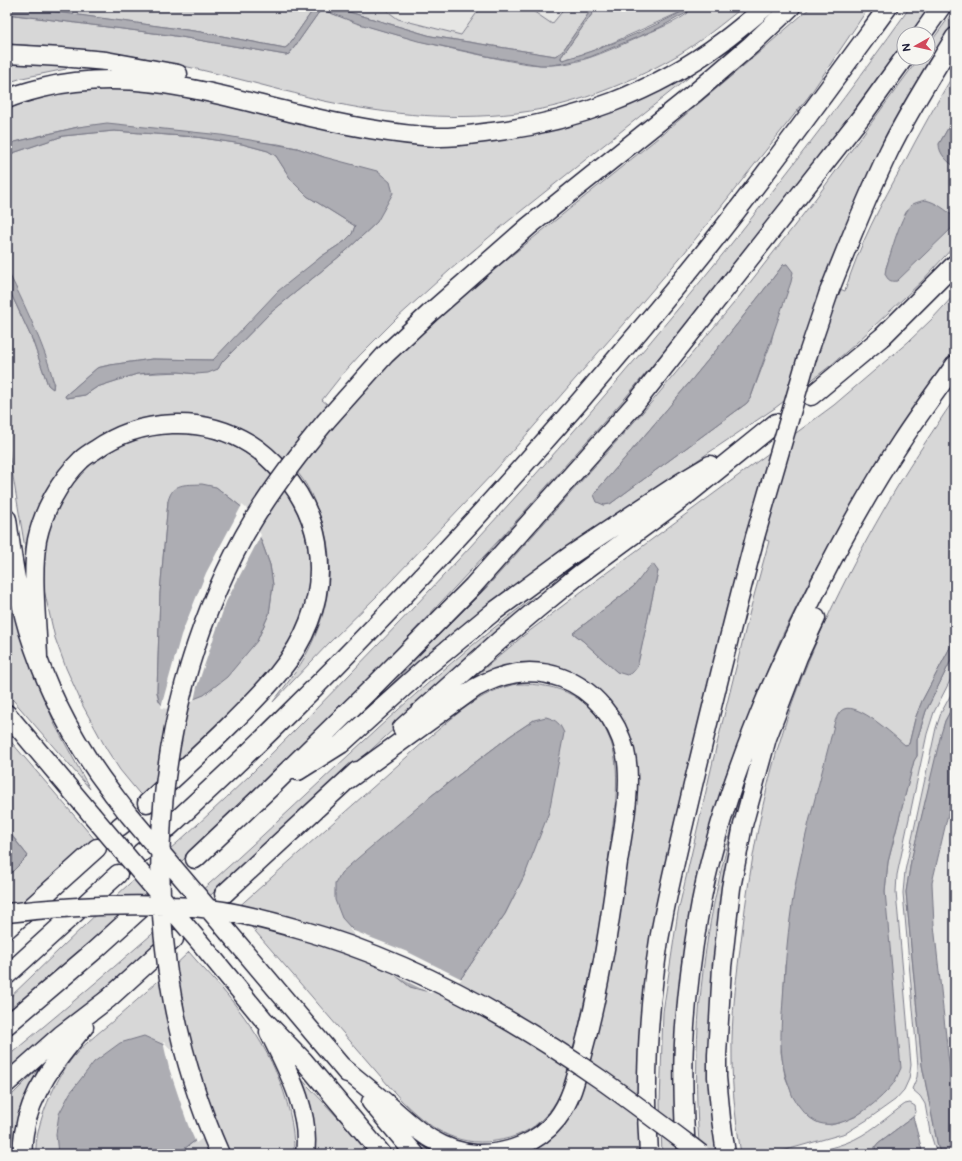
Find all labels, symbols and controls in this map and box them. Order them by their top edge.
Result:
north arrow [896,26,936,66]
text: N [900,42,914,52]

